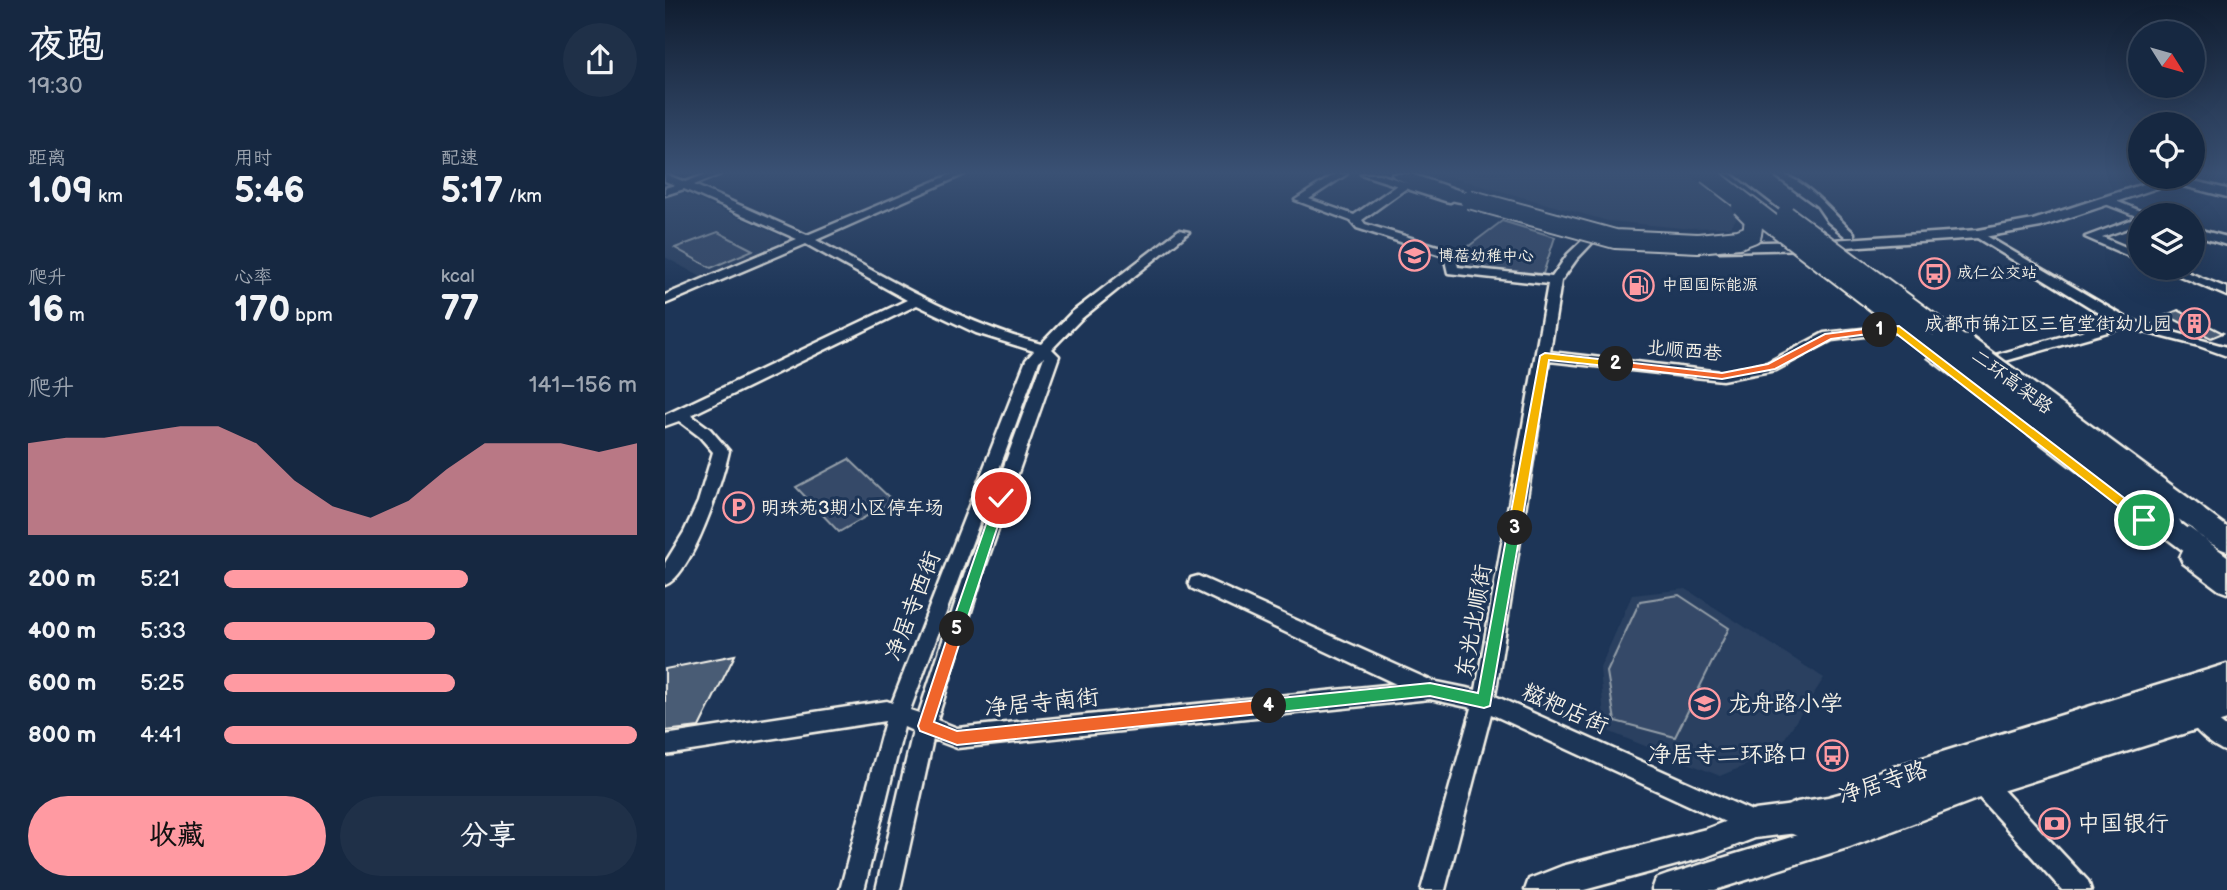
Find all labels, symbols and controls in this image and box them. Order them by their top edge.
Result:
north arrow [2128,21,2205,98]
map controls [2128,21,2205,280]
text: 夜跑 [28,23,104,68]
button: share [563,23,637,97]
text: 19:30 [28,72,83,100]
button: locate [2128,112,2205,189]
text: 距离 [28,147,66,170]
text: 用时 [234,147,272,170]
text: 配速 [441,147,479,170]
text: 1.09 [28,170,93,213]
text: 5:46 [234,170,305,213]
text: 5:17 [441,170,503,213]
text: km [93,185,123,208]
text: /km [503,185,542,208]
button: layers [2128,203,2205,280]
school or university icon: 博蓓幼稚中心 [1398,239,1432,273]
place label: 博蓓幼稚中心 [1438,247,1534,266]
bus stop icon: 成仁公交站 [1917,256,1951,290]
place label: 成仁公交站 [1957,264,2037,283]
text: kcal [441,265,475,288]
text: 爬升 [28,266,66,289]
text: 心率 [234,266,272,289]
fuel station icon: 中国国际能源 [1622,268,1656,302]
place label: 中国国际能源 [1662,276,1758,295]
text: 77 [441,288,479,331]
text: 16 [28,289,64,332]
text: 170 [234,289,290,332]
text: m [64,304,85,327]
text: bpm [290,304,333,327]
building icon: 成都市锦江区三官堂街幼儿园 [2178,307,2212,341]
pin: 1 [1863,312,1897,348]
place label: 成都市锦江区三官堂街幼儿园 [1925,313,2172,336]
text: 1 [1876,318,1884,341]
street label: 北顺西巷 [1645,336,1723,366]
street label: 二环高架路 [1967,345,2057,419]
pin: 2 [1599,346,1633,382]
text: 2 [1610,352,1621,375]
text: 141–156 m [529,371,637,399]
text: 爬升 [28,374,74,402]
pin [971,468,1031,528]
icon: check [982,479,1020,517]
pin [2114,490,2174,550]
parking icon: 明珠苑3期小区停车场 [721,491,755,525]
place label: 明珠苑3期小区停车场 [761,497,944,520]
icon: arrive [2125,501,2163,539]
pin: 3 [1497,510,1533,546]
text: 3 [1509,516,1520,539]
street label: 净居寺西街 [879,547,947,665]
street label: 东光北顺街 [1450,562,1498,680]
text: 200 m [28,565,96,593]
text: 5:21 [140,565,180,593]
pin: 5 [939,612,975,646]
text: 400 m [28,617,96,645]
text: 5:33 [140,617,186,645]
text: 5 [951,617,962,640]
text: 600 m [28,669,96,697]
text: 5:25 [140,669,185,697]
street label: 糍粑店街 [1517,678,1613,740]
street label: 净居寺南街 [983,683,1101,723]
school or university icon: 龙舟路小学 [1688,687,1722,721]
pin: 4 [1251,688,1287,724]
place label: 龙舟路小学 [1728,690,1843,718]
text: 4 [1263,694,1274,717]
text: 800 m [28,721,96,749]
text: 4:41 [140,721,182,749]
bus stop icon: 净居寺二环路口 [1815,738,1849,772]
place label: 净居寺二环路口 [1648,741,1809,769]
street label: 净居寺路 [1835,755,1931,811]
button: 收藏 [28,796,326,876]
button: 分享 [340,796,637,876]
bank icon: 中国银行 [2037,807,2071,841]
place label: 中国银行 [2077,810,2169,838]

